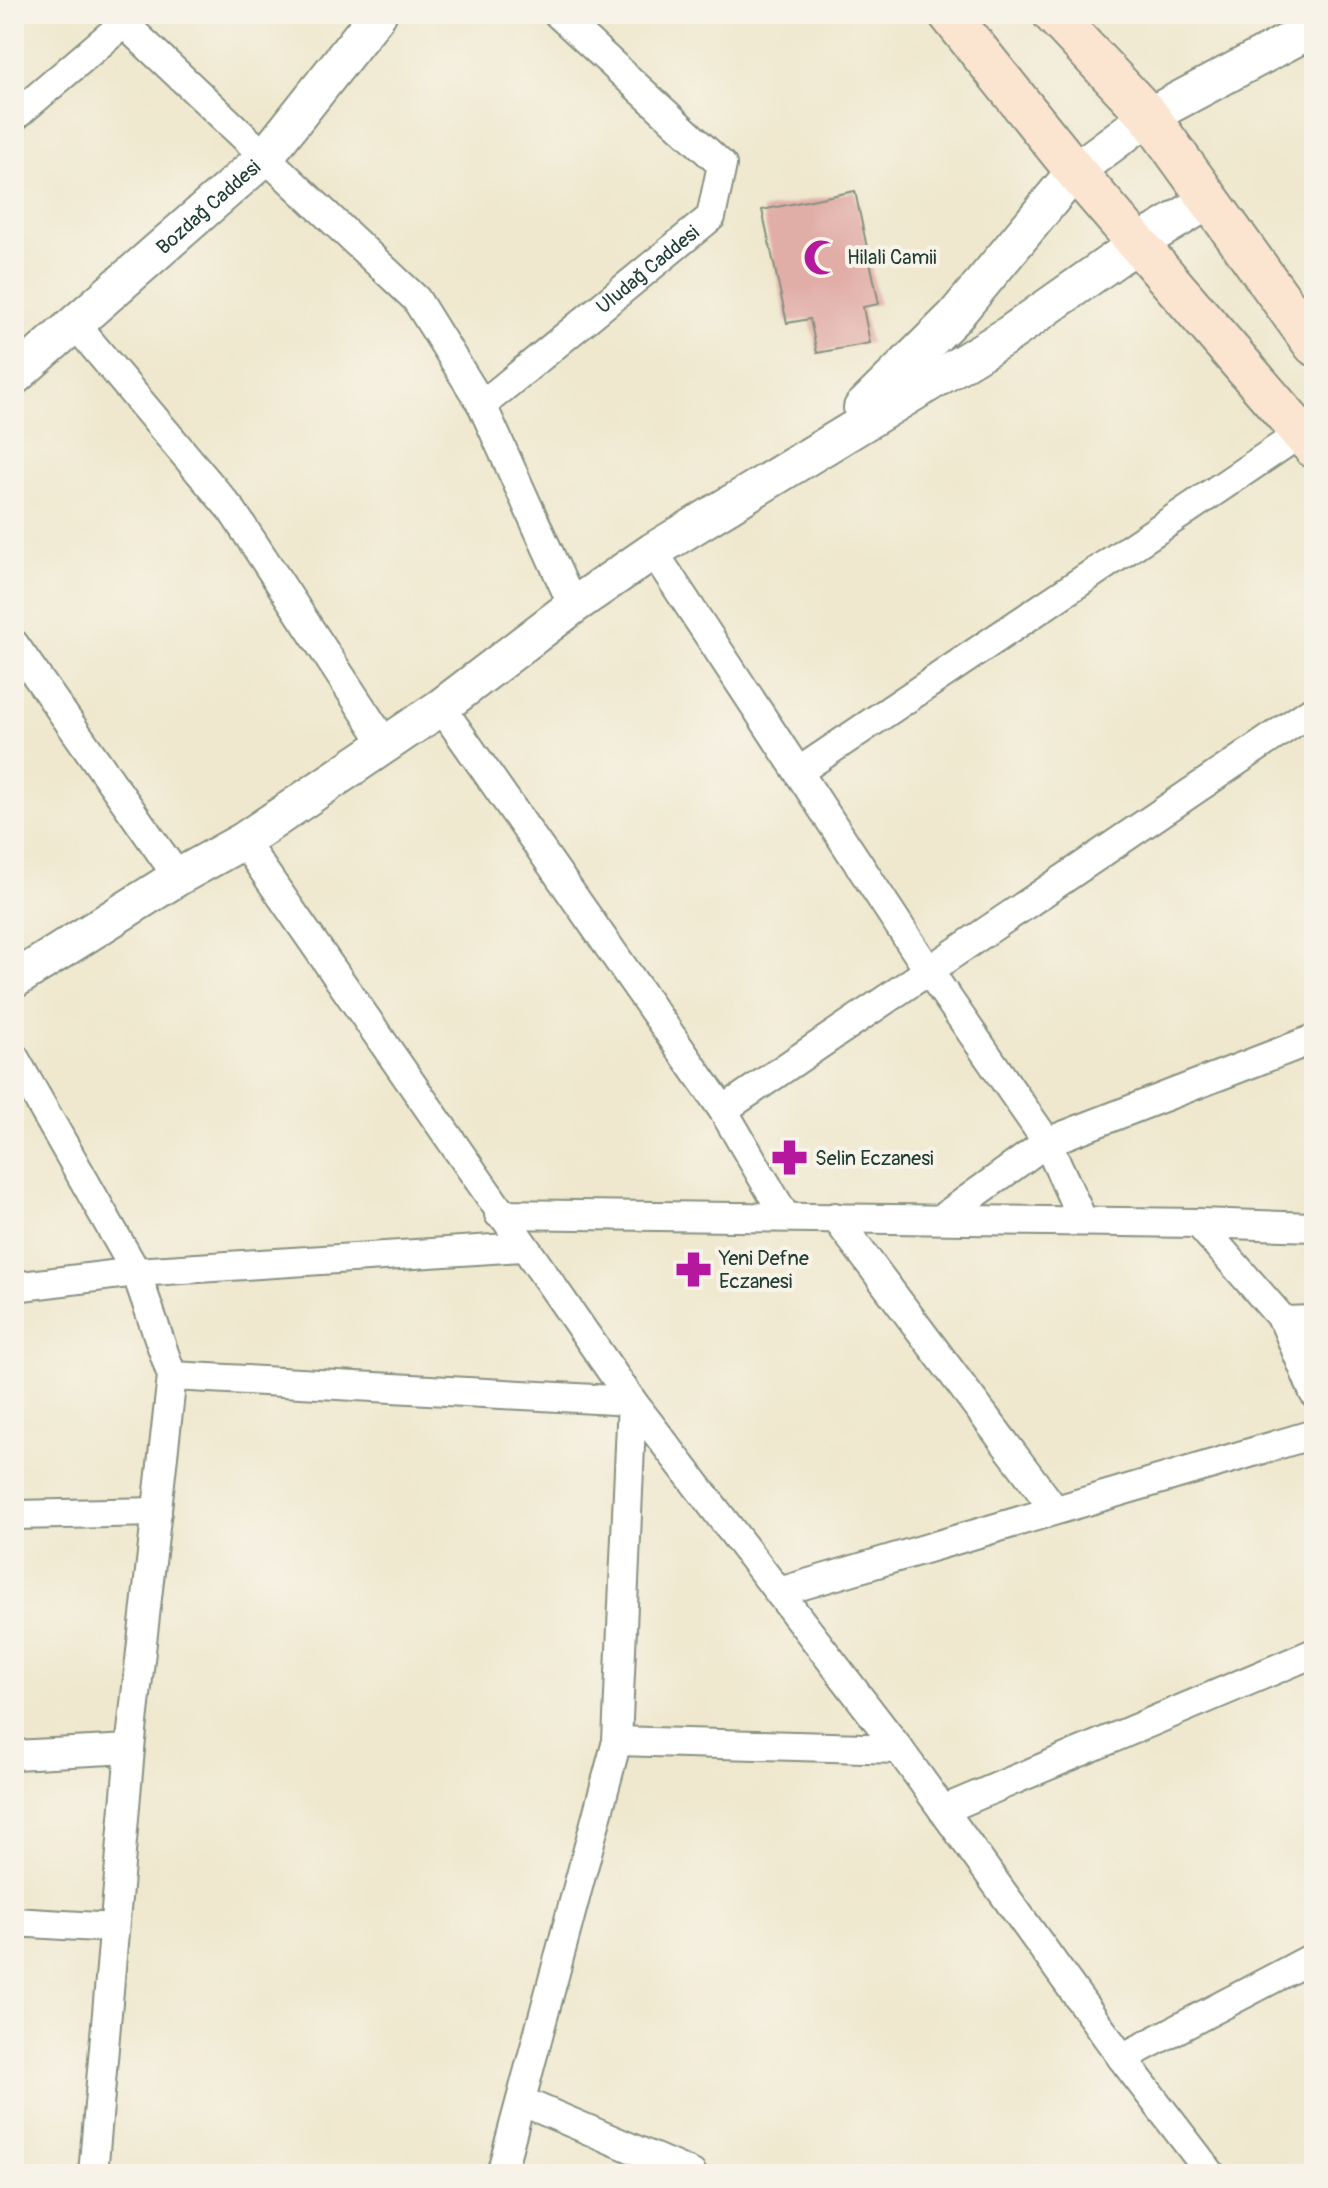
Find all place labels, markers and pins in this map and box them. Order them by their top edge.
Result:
mosque icon: Hilali Camii [802,238,840,276]
place label: Hilali Camii [847,245,936,270]
pharmacy icon: Selin Eczanesi [770,1139,808,1177]
place label: Selin Eczanesi [815,1146,934,1171]
place label: Yeni Defne Eczanesi [718,1246,809,1294]
pharmacy icon: Yeni Defne Eczanesi [674,1250,712,1288]

